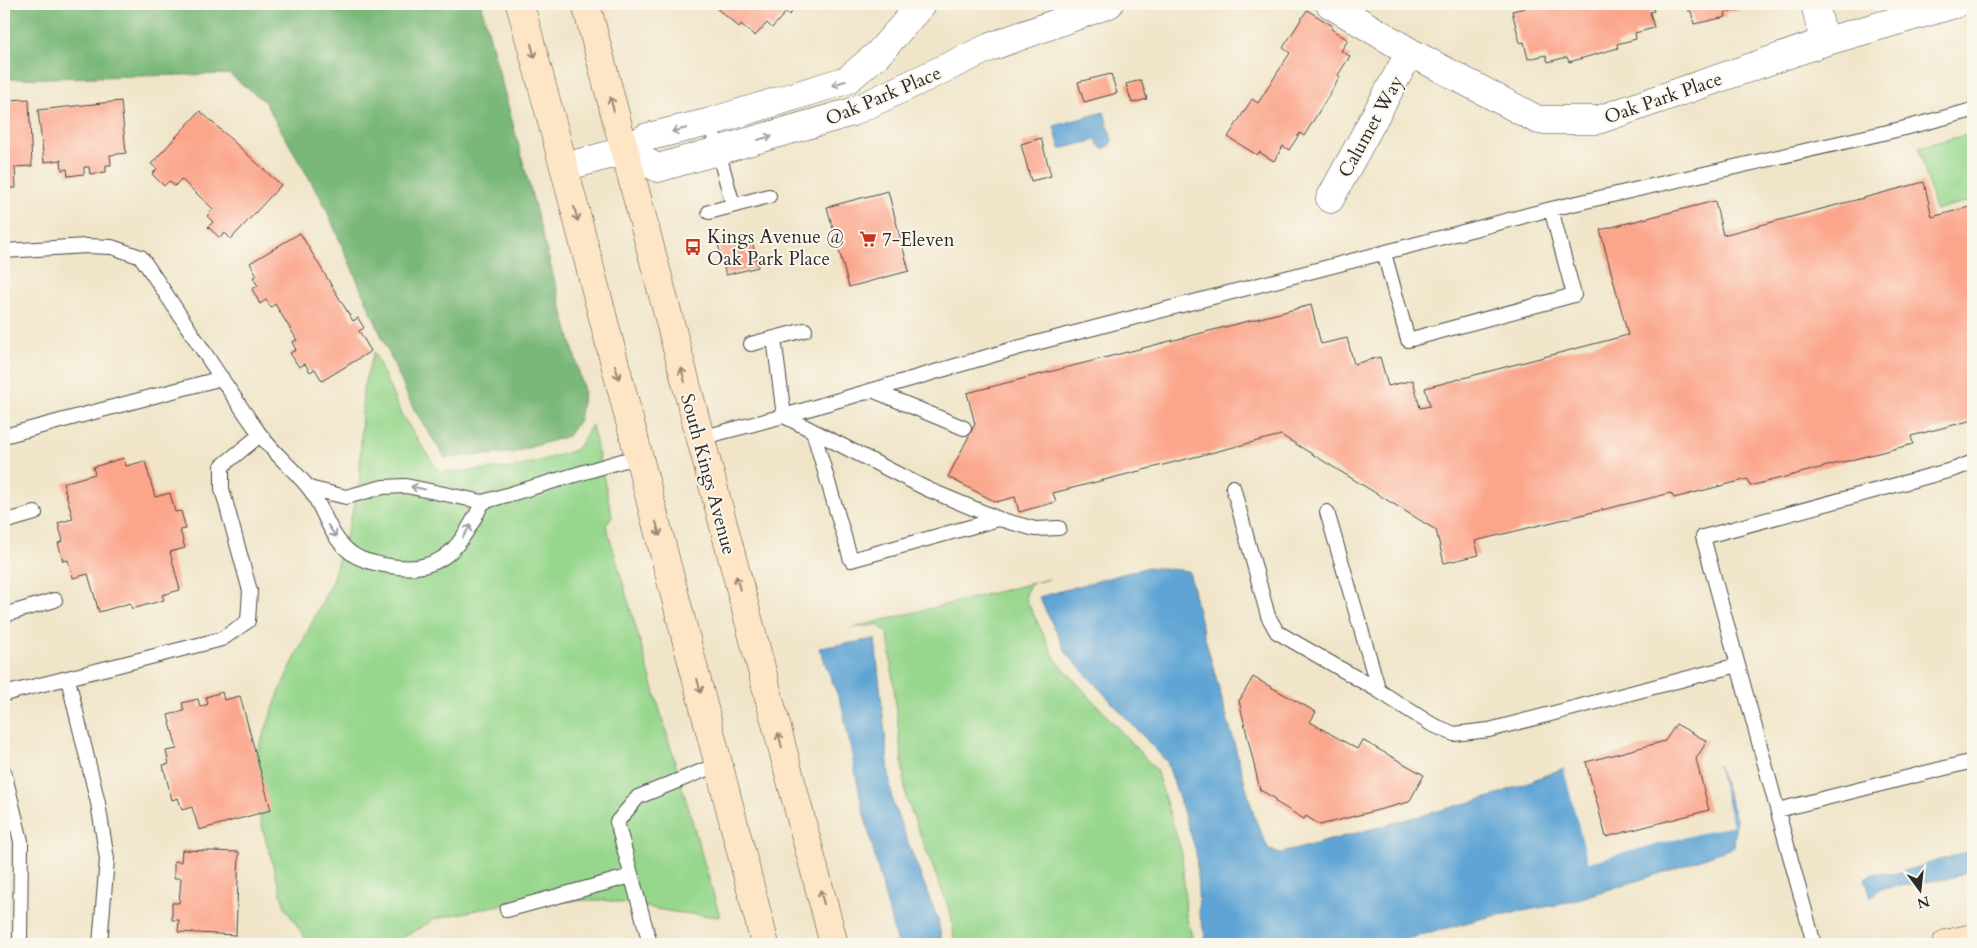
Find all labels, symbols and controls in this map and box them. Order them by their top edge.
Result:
one-way arrow [528,42,538,58]
street label: Oak Park Place [822,60,945,132]
street label: Oak Park Place [1601,66,1726,130]
street label: Calumet Way [1332,71,1410,182]
one-way arrow [832,78,848,88]
one-way arrow [607,96,616,112]
one-way arrow [671,126,687,135]
one-way arrow [757,133,773,142]
one-way arrow [572,206,582,222]
place label: Kings Avenue @ Oak Park Place [707,224,845,272]
place label: 7-Eleven [882,227,955,253]
supermarket icon: 7-Eleven [858,229,878,249]
bus stop icon: Kings Avenue @ Oak Park Place [683,237,703,257]
one-way arrow [613,363,622,379]
one-way arrow [678,368,687,384]
street label: South Kings Avenue [674,391,742,558]
one-way arrow [410,482,426,492]
one-way arrow [654,520,663,536]
one-way arrow [327,524,337,538]
one-way arrow [462,524,472,538]
one-way arrow [733,575,743,591]
one-way arrow [695,678,704,694]
one-way arrow [775,733,784,749]
north arrow [1894,866,1944,916]
one-way arrow [817,890,826,906]
text: N [1915,891,1932,913]

